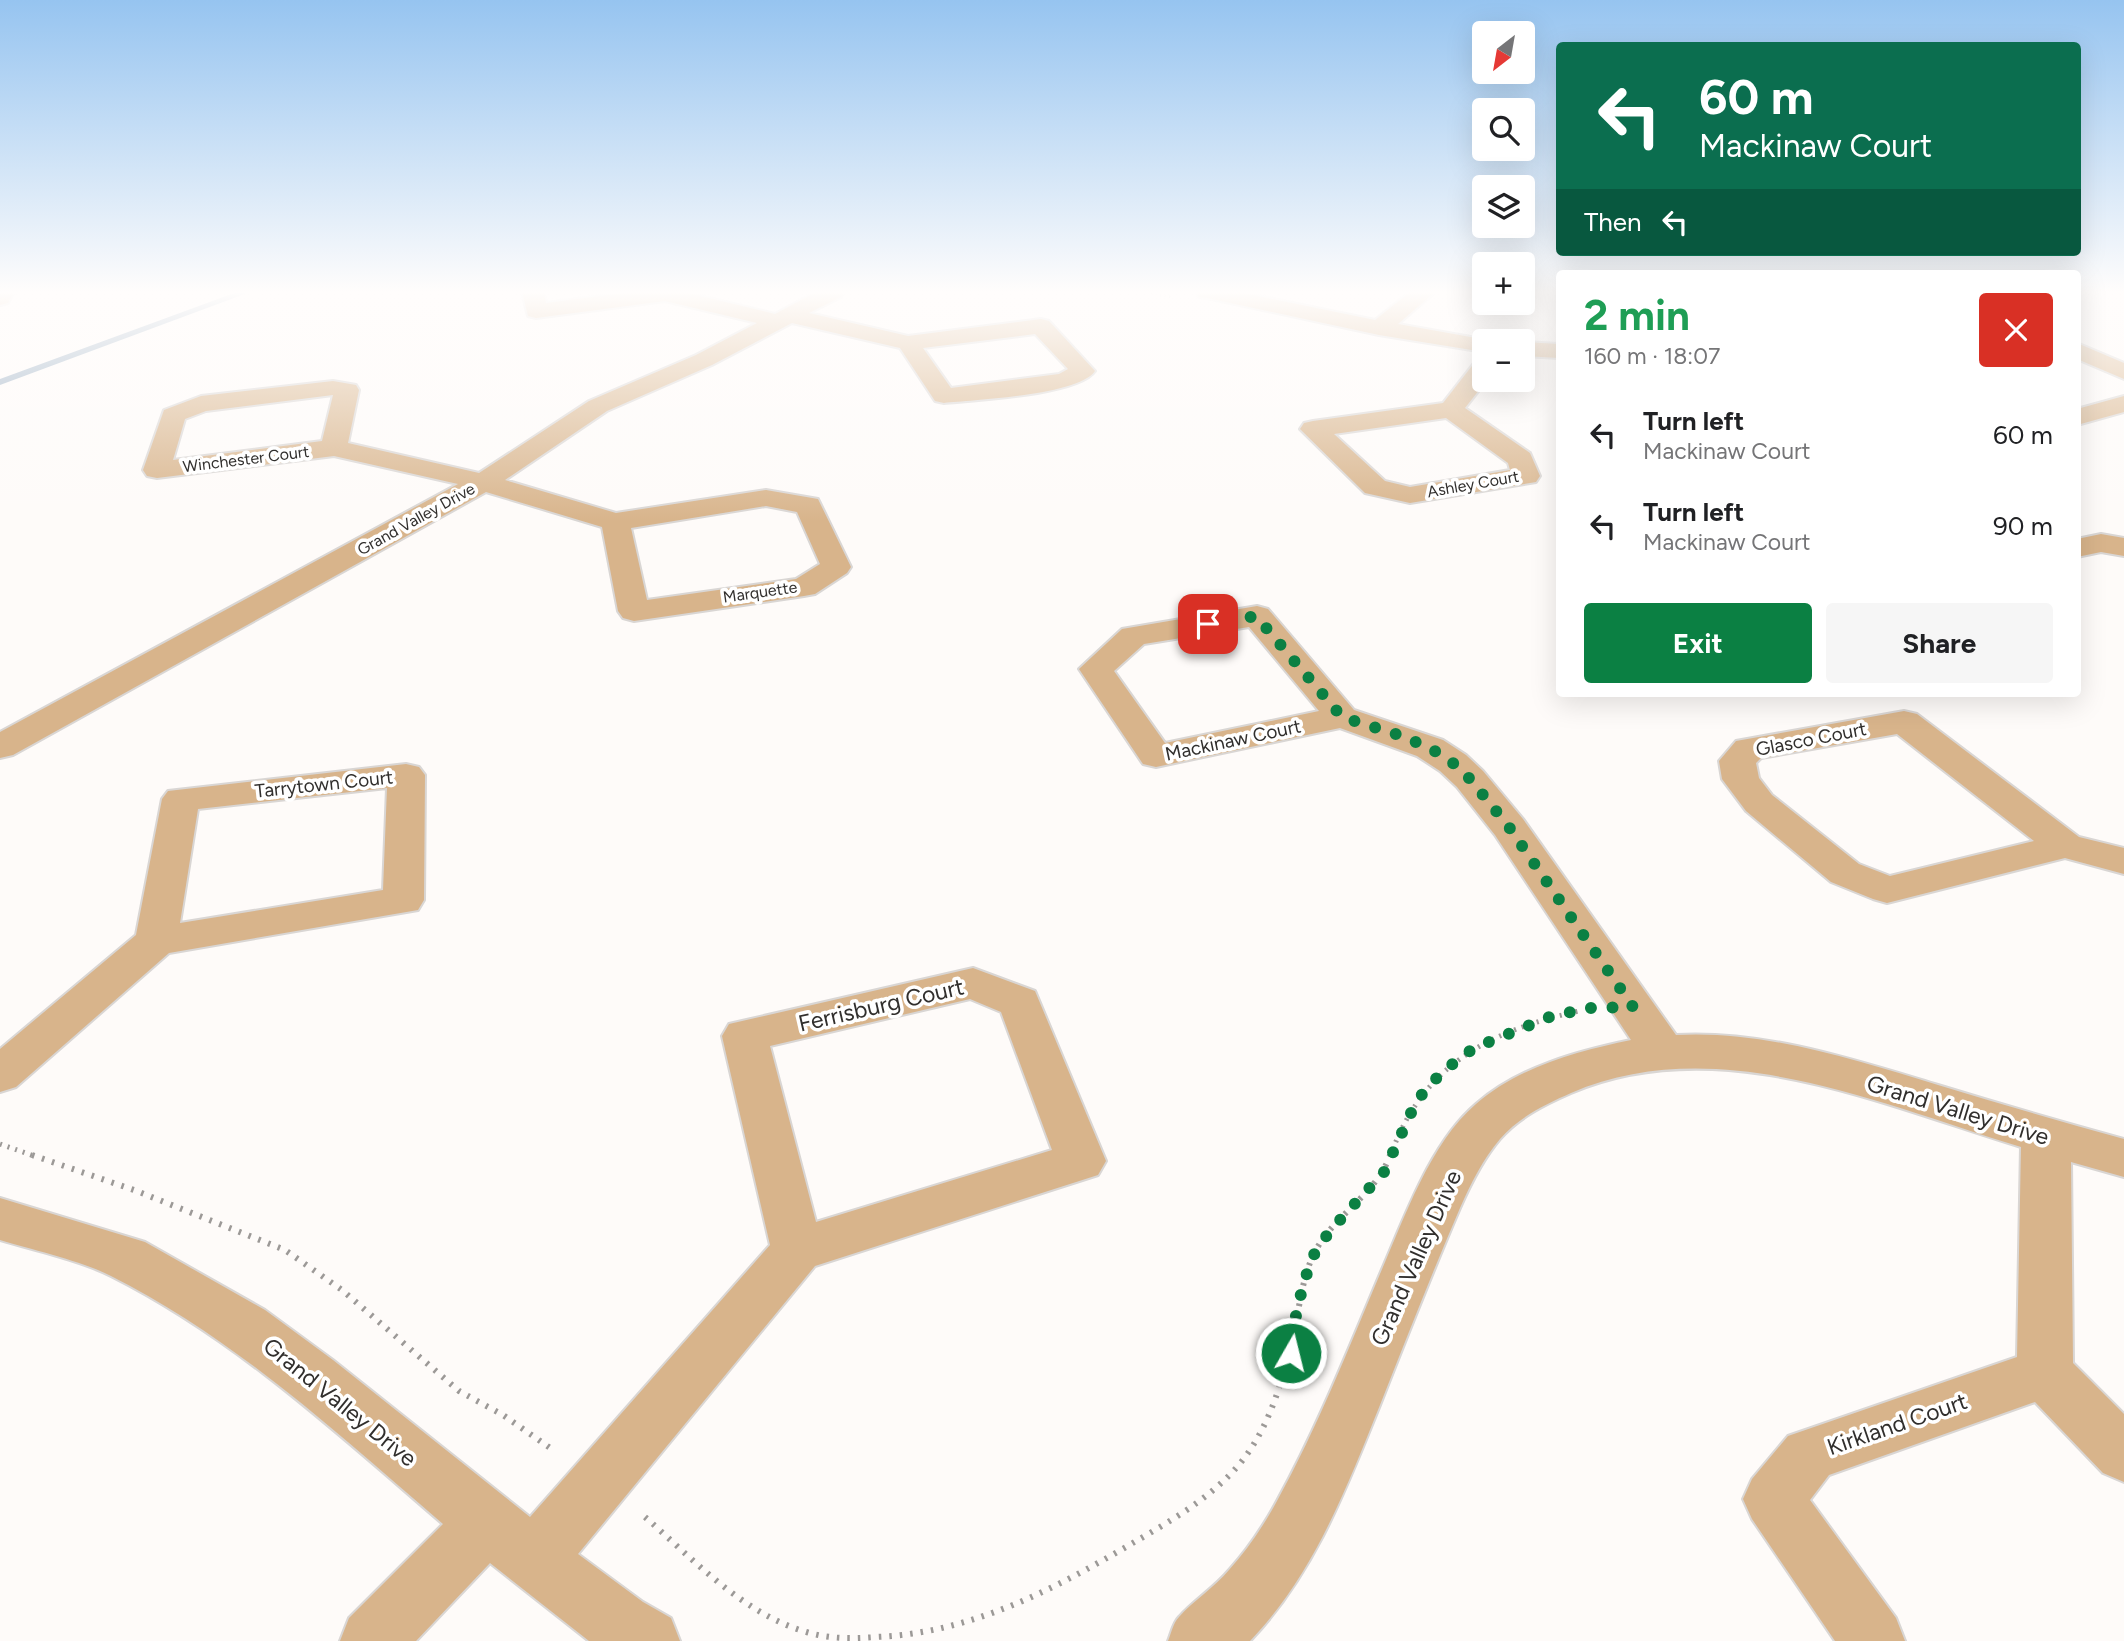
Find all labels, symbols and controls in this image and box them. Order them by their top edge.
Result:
north arrow [1472,21,1535,84]
map controls [1472,21,1535,392]
text: 60 m [1699,67,1814,126]
icon: left [1584,70,1675,161]
button: search [1472,98,1535,161]
text: Mackinaw Court [1699,127,1932,165]
button: layers [1472,175,1535,238]
icon: left [1656,203,1694,241]
text: Then [1584,206,1642,238]
button: + [1472,252,1535,315]
text: 2 min [1584,290,1690,341]
button: close [1979,293,2053,367]
button: − [1472,329,1535,392]
text: 160 m · 18:07 [1584,342,1720,370]
text: Turn left [1643,405,1744,437]
icon: left [1584,416,1622,454]
text: 60 m [1993,419,2053,451]
text: Mackinaw Court [1643,437,1810,465]
street label: Winchester Court [182,442,310,476]
street label: Ashley Court [1426,467,1520,501]
street label: Grand Valley Drive [354,479,478,559]
text: Turn left [1643,496,1744,528]
icon: left [1584,507,1622,545]
text: 90 m [1993,510,2053,542]
text: Mackinaw Court [1643,528,1810,556]
street label: Marquette [722,577,799,607]
pin [1178,594,1238,654]
button: Exit [1584,603,1812,683]
button: Share [1826,603,2053,683]
icon: arrive [1189,605,1227,643]
street label: Mackinaw Court [1163,714,1303,766]
street label: Glasco Court [1754,717,1868,761]
street label: Tarrytown Court [254,765,394,803]
street label: Ferrisburg Court [796,972,966,1038]
street label: Grand Valley Drive [1864,1069,2052,1151]
street label: Grand Valley Drive [1365,1166,1467,1350]
position arrow [1254,1316,1328,1390]
street label: Grand Valley Drive [258,1332,422,1472]
street label: Kirkland Court [1823,1387,1971,1461]

